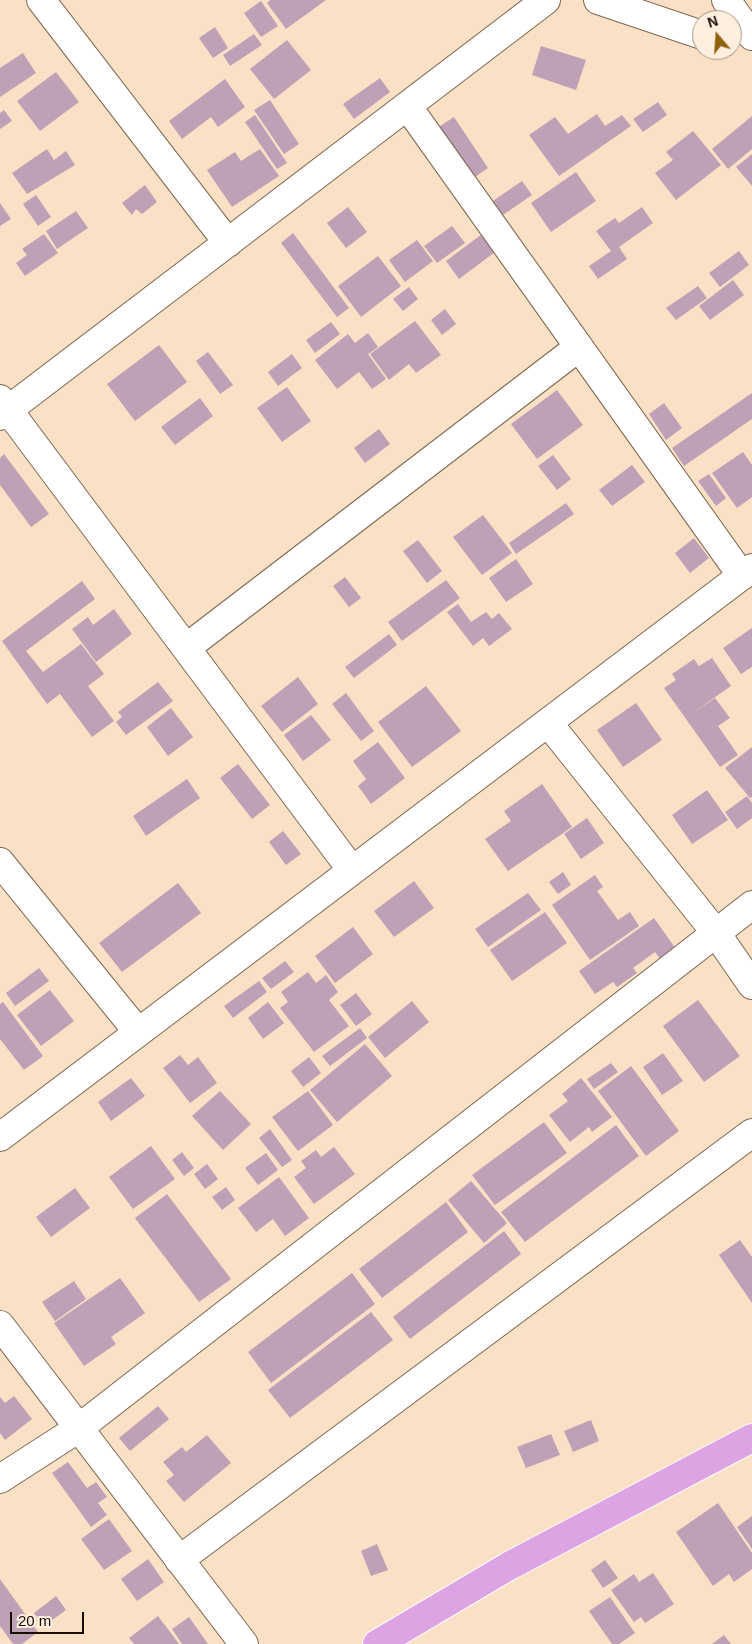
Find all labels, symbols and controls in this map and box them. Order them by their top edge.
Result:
north arrow [692,10,742,60]
text: N [705,13,720,31]
scale bar [12,1602,86,1634]
text: 20 m [18,1612,51,1629]

